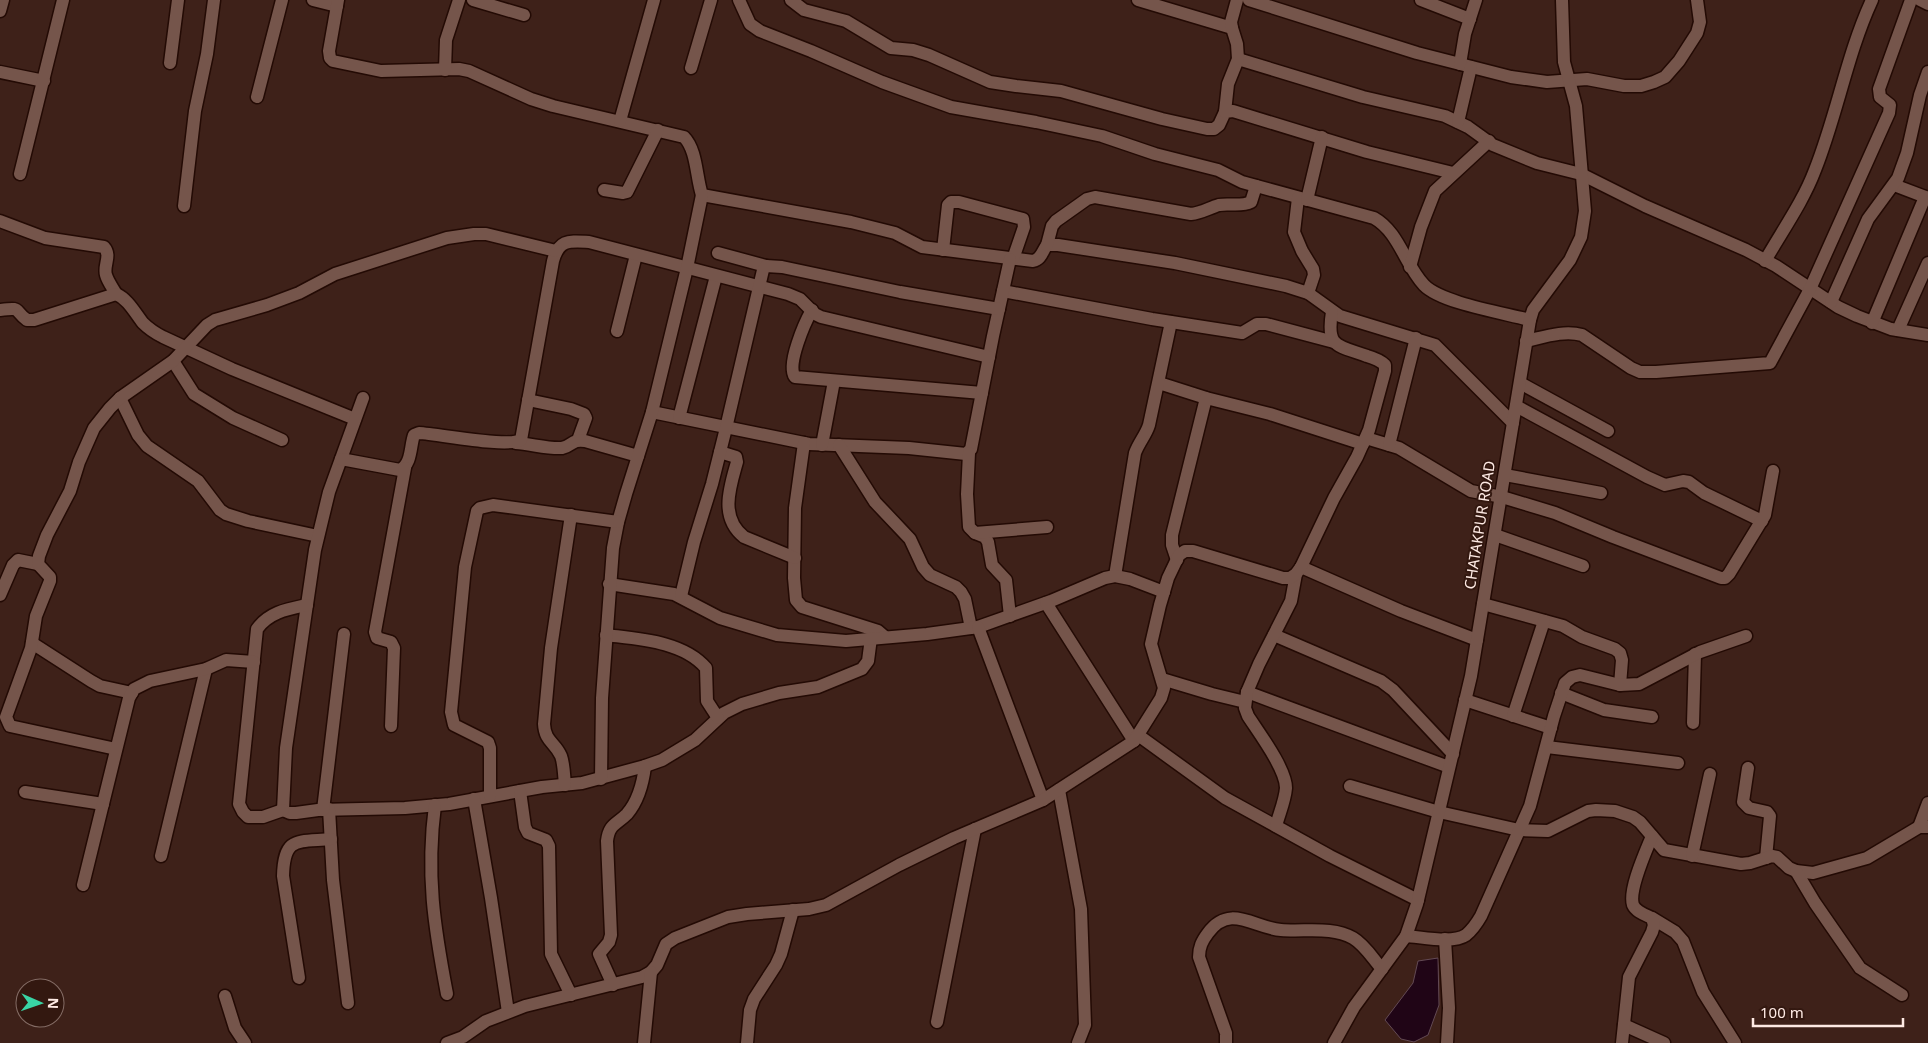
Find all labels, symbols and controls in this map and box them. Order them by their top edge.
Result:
street label: CHATAKPUR ROAD [1459,459,1499,591]
north arrow [15,978,65,1028]
scale bar [1753,996,1903,1028]
text: N [44,997,63,1009]
text: 100 m [1760,1002,1804,1022]

